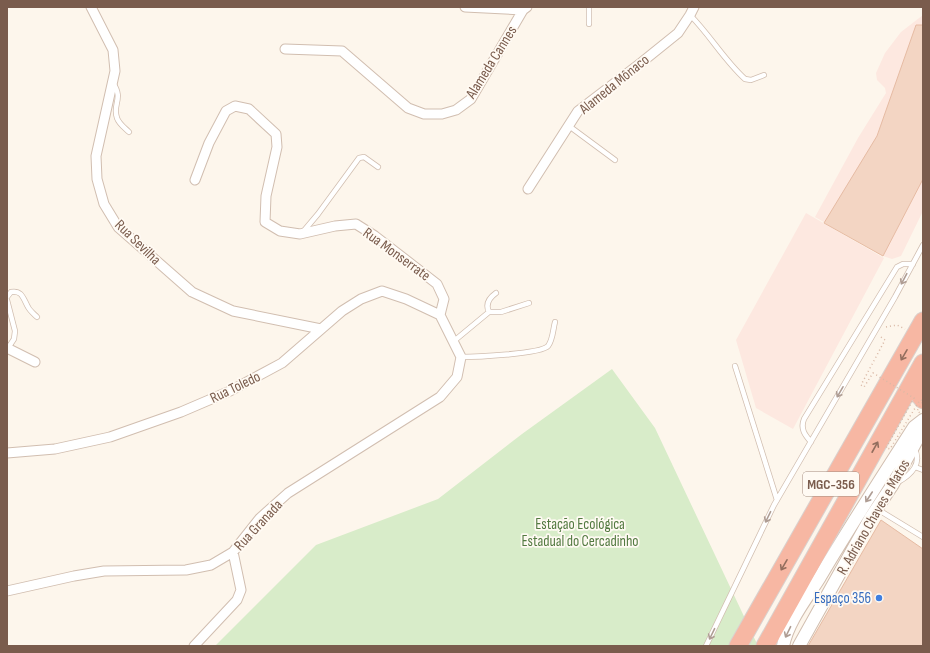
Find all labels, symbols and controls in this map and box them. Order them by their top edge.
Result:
street label: Alameda Cannes [461,22,521,103]
street label: Alameda Mônaco [575,50,653,119]
street label: Rua Sevilha [110,216,165,269]
street label: Rua Monserrate [359,224,434,285]
one-way arrow [900,273,908,285]
one-way arrow [900,349,908,361]
street label: Rua Toledo [207,367,264,408]
one-way arrow [835,386,843,398]
one-way arrow [872,441,880,453]
street label: R. Adriano Chaves e Matos [833,456,914,579]
road number: MGC-356 [803,472,859,496]
one-way arrow [864,491,872,503]
street label: Rua Granada [230,496,287,555]
one-way arrow [764,511,771,523]
park label: Estação Ecológica Estadual do Cercadinho [521,515,639,551]
one-way arrow [780,559,788,571]
place label: Espaço 356 [814,589,871,608]
marker: Espaço 356 [874,593,884,603]
one-way arrow [784,626,791,638]
one-way arrow [708,628,715,640]

